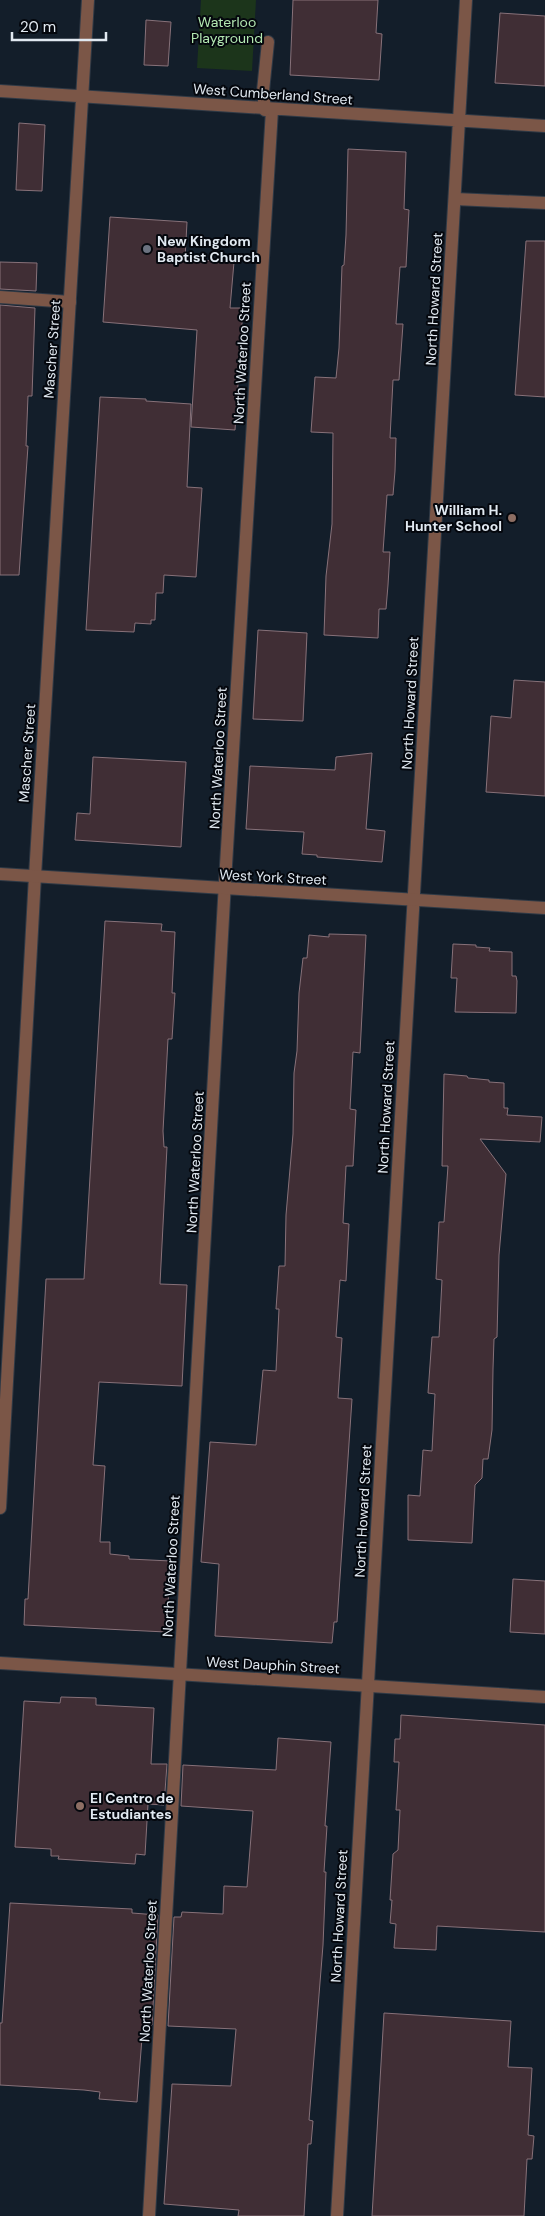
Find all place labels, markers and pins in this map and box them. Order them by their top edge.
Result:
place label: New Kingdom Baptist Church [157,232,260,266]
marker: New Kingdom Baptist Church [141,243,153,255]
place label: William H. Hunter School [405,501,502,535]
marker: William H. Hunter School [506,512,518,524]
place label: El Centro de Estudiantes [90,1789,174,1823]
marker: El Centro de Estudiantes [74,1800,86,1812]

